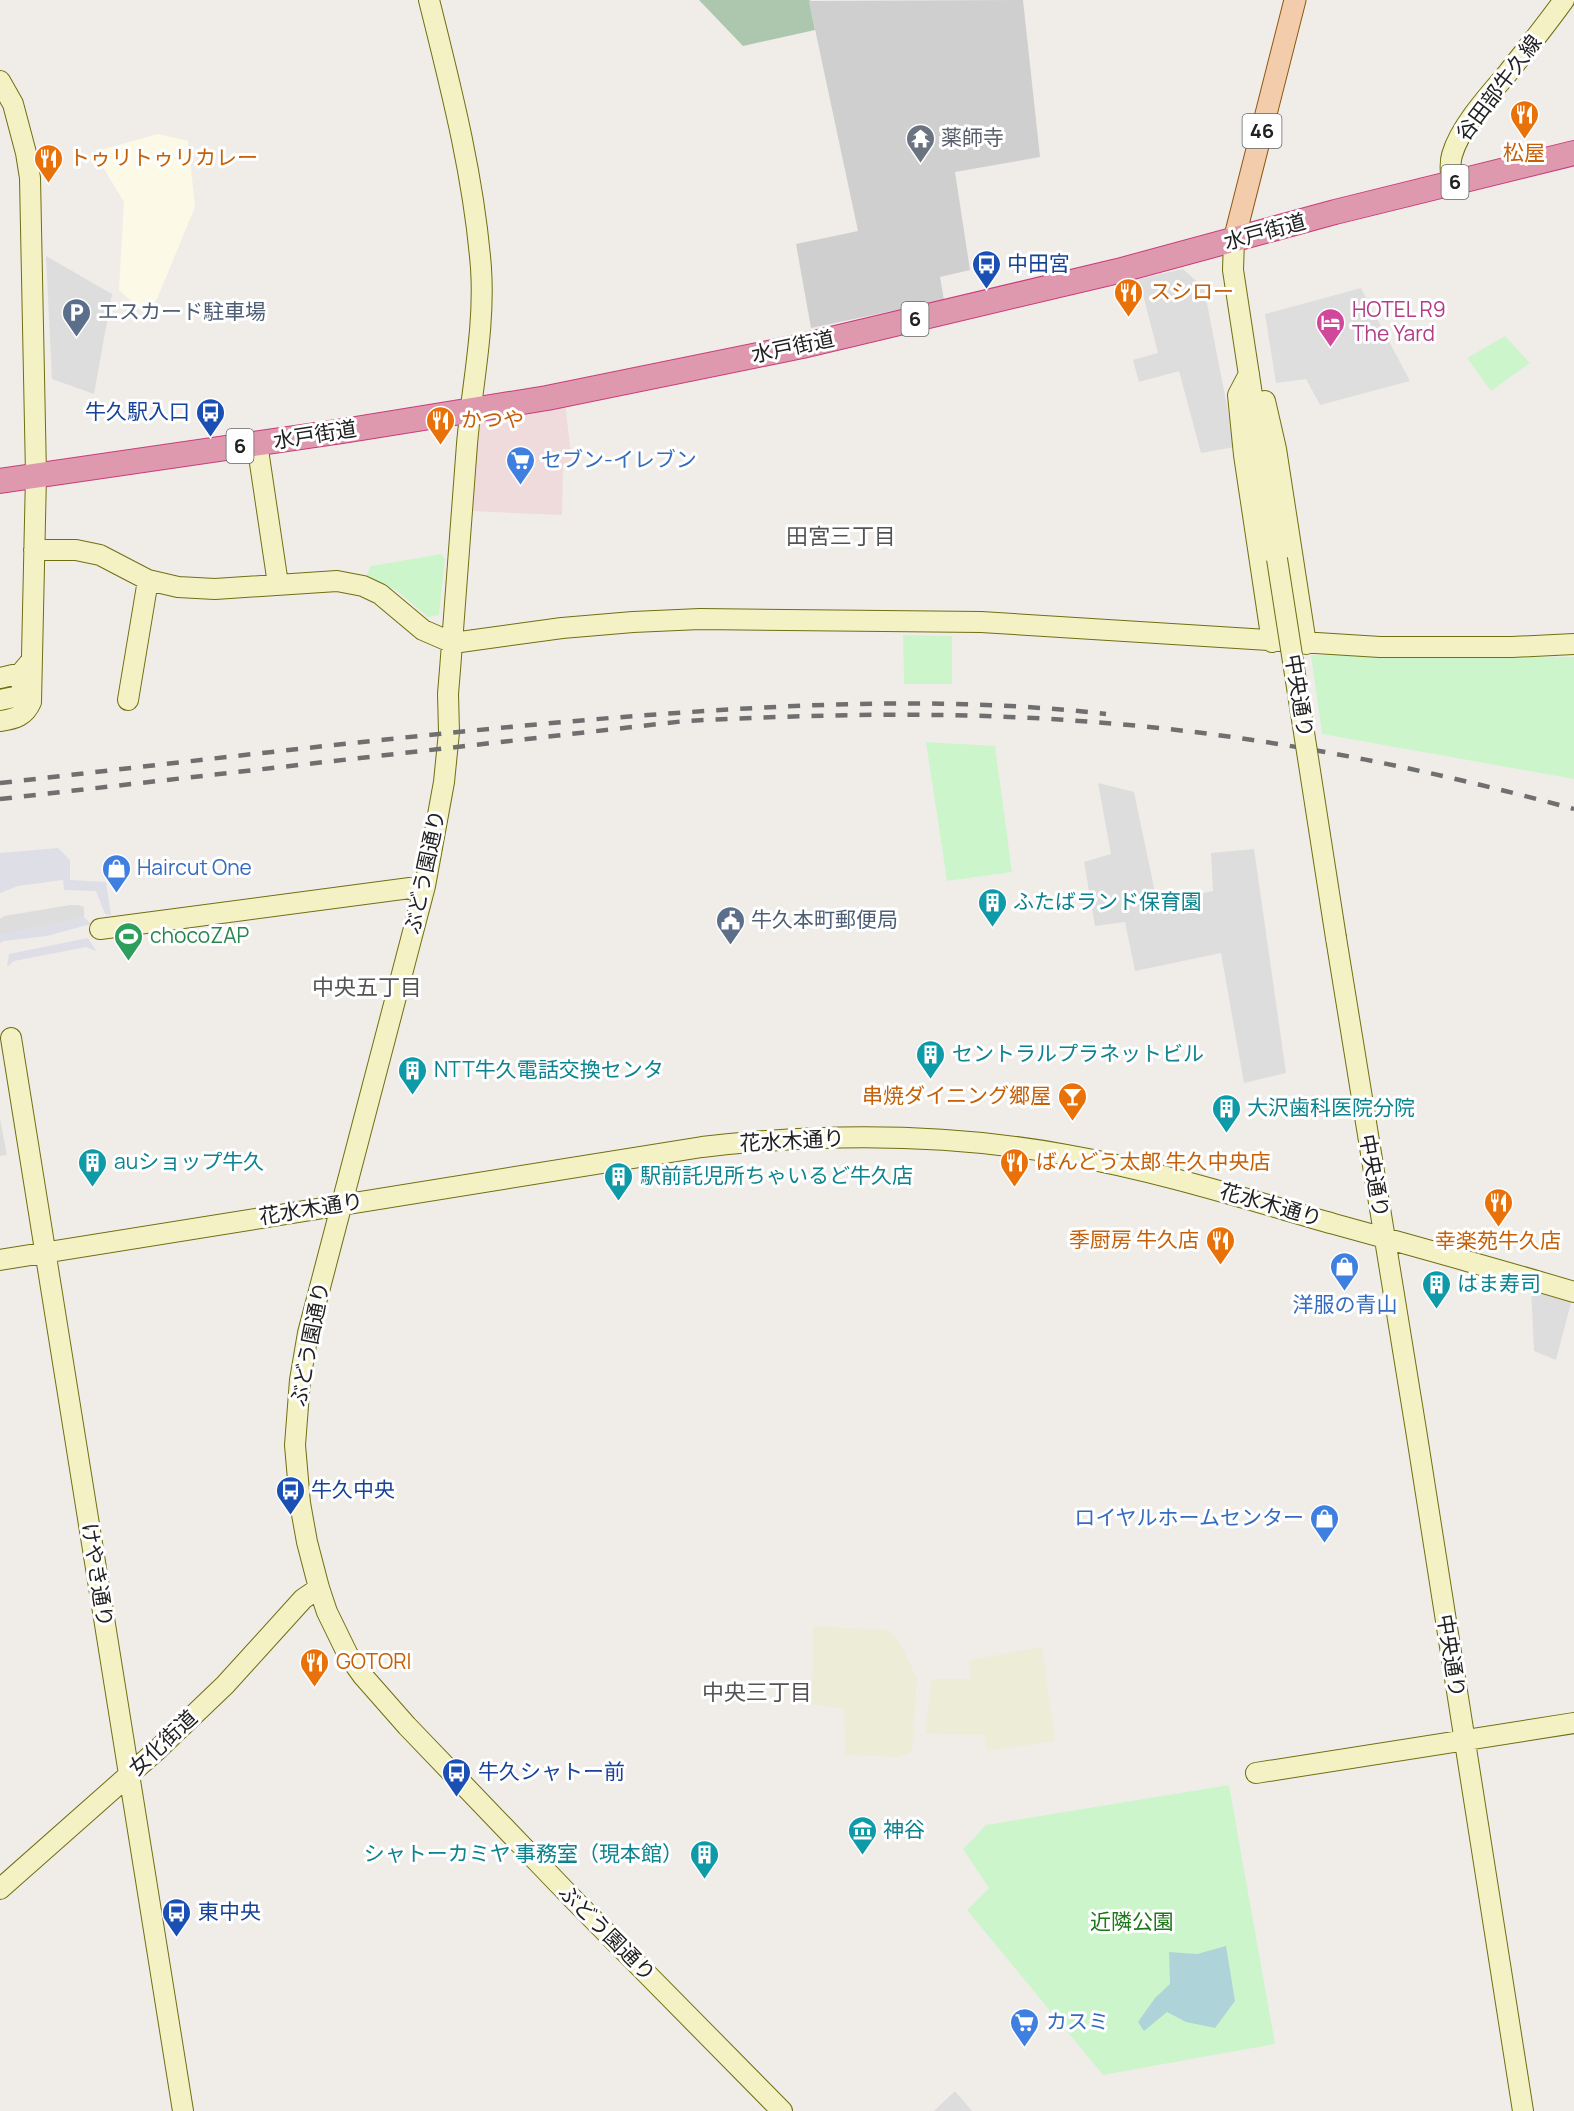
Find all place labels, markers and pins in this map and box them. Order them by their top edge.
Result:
restaurant icon: 松屋 [1508,98,1540,140]
temple icon: 薬師寺 [904,122,936,164]
place label: 薬師寺 [941,123,1004,151]
place label: 松屋 [1503,138,1545,166]
restaurant icon: トゥリトゥリカレー [32,142,64,184]
place label: トゥリトゥリカレー [69,143,258,171]
bus stop icon: 中田宮 [970,248,1002,290]
place label: 中田宮 [1007,249,1070,277]
restaurant icon: スシロー [1113,276,1145,318]
place label: スシロー [1150,277,1234,305]
place label: HOTEL R9 The Yard [1352,295,1446,347]
parking icon: エスカード駐車場 [61,296,93,338]
place label: エスカード駐車場 [98,297,266,325]
hotel icon: HOTEL R9 The Yard [1315,306,1347,348]
bus stop icon: 牛久駅入口 [195,396,227,438]
place label: 牛久駅入口 [85,397,190,425]
restaurant icon: かつや [424,404,456,446]
place label: かつや [461,405,524,433]
supermarket icon: セブン-イレブン [504,444,536,486]
place label: セブン-イレブン [541,445,697,473]
shop icon: Haircut One [100,852,132,894]
place label: Haircut One [137,853,252,881]
building icon: ふたばランド保育園 [976,886,1008,928]
place label: ふたばランド保育園 [1013,887,1202,915]
public building icon: 牛久本町郵便局 [714,904,746,946]
place label: 牛久本町郵便局 [751,905,898,933]
sports icon: chocoZAP [113,920,145,962]
place label: chocoZAP [150,921,249,949]
building icon: セントラルプラネットビル [915,1038,947,1080]
place label: セントラルプラネットビル [952,1039,1204,1067]
building icon: NTT牛久電話交換センタ [397,1054,429,1096]
place label: NTT牛久電話交換センタ [434,1055,664,1083]
bar icon: 串焼ダイニング郷屋 [1056,1080,1088,1122]
place label: 串焼ダイニング郷屋 [862,1081,1051,1109]
building icon: 大沢歯科医院分院 [1210,1092,1242,1134]
place label: 大沢歯科医院分院 [1247,1093,1415,1121]
building icon: auショップ牛久 [77,1146,109,1188]
restaurant icon: ばんどう太郎 牛久中央店 [999,1146,1031,1188]
place label: auショップ牛久 [114,1147,264,1175]
place label: ばんどう太郎 牛久中央店 [1036,1147,1271,1175]
building icon: 駅前託児所ちゃいるど牛久店 [603,1160,635,1202]
place label: 駅前託児所ちゃいるど牛久店 [640,1161,913,1189]
restaurant icon: 幸楽苑牛久店 [1482,1186,1514,1228]
restaurant icon: 季厨房 牛久店 [1204,1224,1236,1266]
place label: 季厨房 牛久店 [1069,1225,1199,1253]
place label: 幸楽苑牛久店 [1435,1226,1561,1254]
shop icon: 洋服の青山 [1329,1250,1361,1292]
building icon: はま寿司 [1420,1268,1452,1310]
place label: はま寿司 [1457,1269,1541,1297]
place label: 洋服の青山 [1293,1290,1398,1318]
bus stop icon: 牛久中央 [274,1474,306,1516]
place label: 牛久中央 [311,1475,395,1503]
shop icon: ロイヤルホームセンター [1309,1502,1341,1544]
place label: ロイヤルホームセンター [1074,1503,1304,1531]
restaurant icon: GOTORI [299,1646,331,1688]
place label: GOTORI [336,1647,411,1675]
bus stop icon: 牛久シャトー前 [441,1756,473,1798]
place label: 牛久シャトー前 [478,1757,625,1785]
museum icon: 神谷 [846,1814,878,1856]
place label: 神谷 [883,1815,925,1843]
building icon: シャトーカミヤ 事務室（現本館） [688,1838,720,1880]
place label: シャトーカミヤ 事務室（現本館） [364,1839,683,1867]
bus stop icon: 東中央 [161,1896,193,1938]
place label: 東中央 [198,1897,261,1925]
supermarket icon: カスミ [1009,2006,1041,2048]
place label: カスミ [1046,2007,1109,2035]

